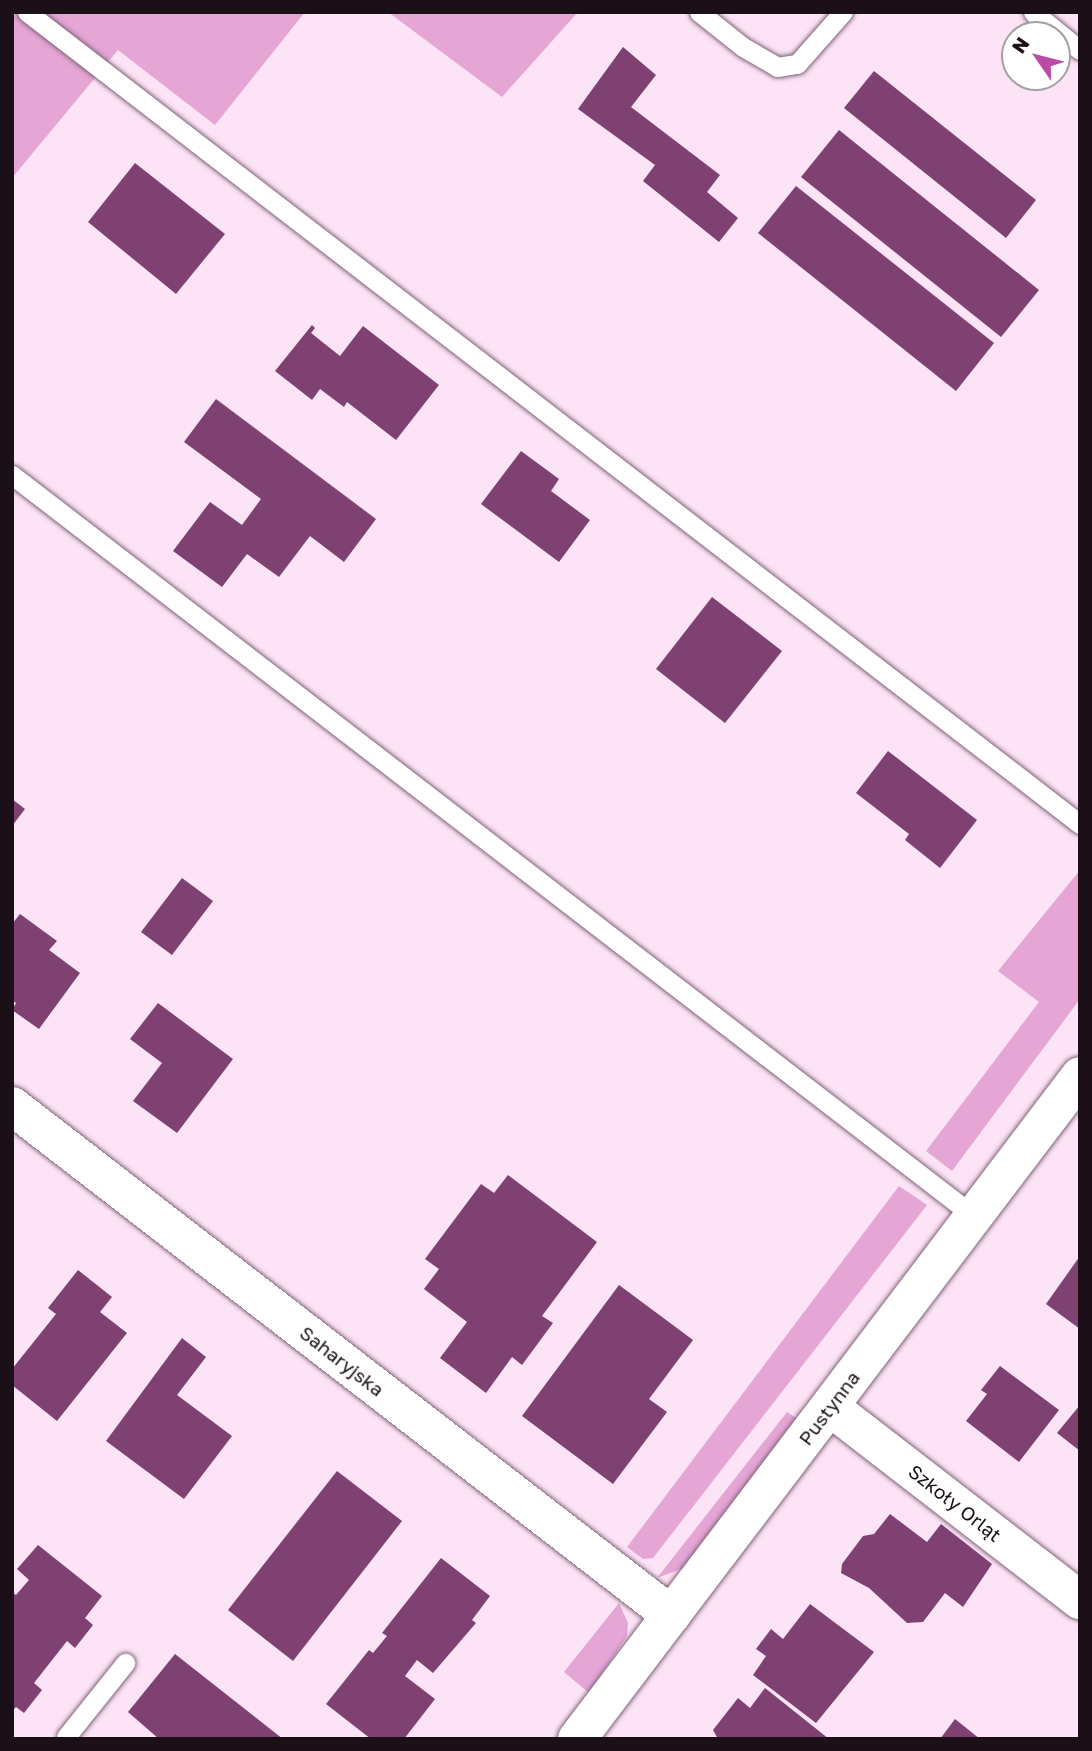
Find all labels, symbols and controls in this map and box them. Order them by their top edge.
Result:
north arrow [1001,21,1071,91]
text: N [1006,32,1034,57]
street label: Saharyjska [295,1321,389,1401]
street label: Pustynna [794,1367,864,1449]
street label: Szkoły Orląt [904,1460,1006,1546]

